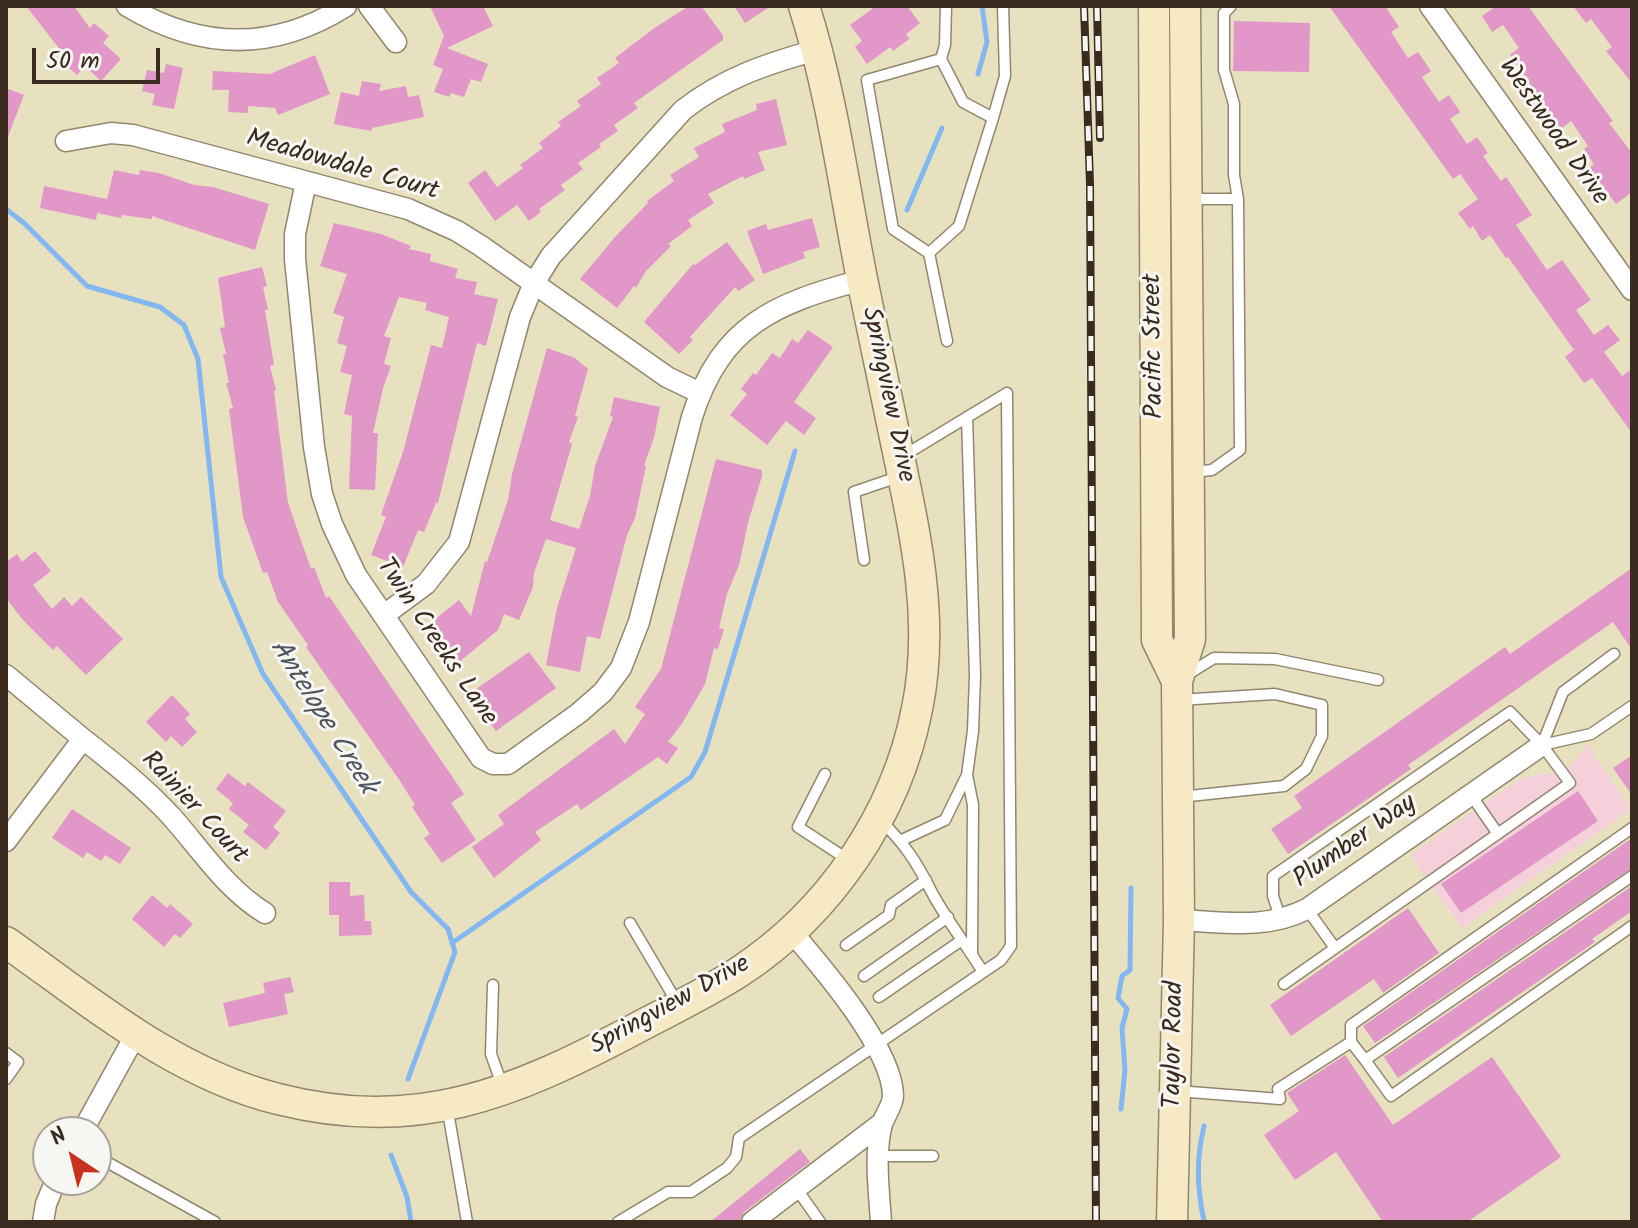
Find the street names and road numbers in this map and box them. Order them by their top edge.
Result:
street label: Westwood Drive [1490,54,1614,212]
street label: Meadowdale Court [242,125,442,209]
street label: Pacific Street [1139,273,1173,419]
street label: Springview Drive [852,305,920,485]
street label: Twin Creeks Lane [368,553,502,733]
street label: Rainier Court [133,746,253,872]
street label: Plumber Way [1289,789,1423,897]
street label: Springview Drive [585,950,757,1064]
street label: Taylor Road [1159,981,1193,1109]

